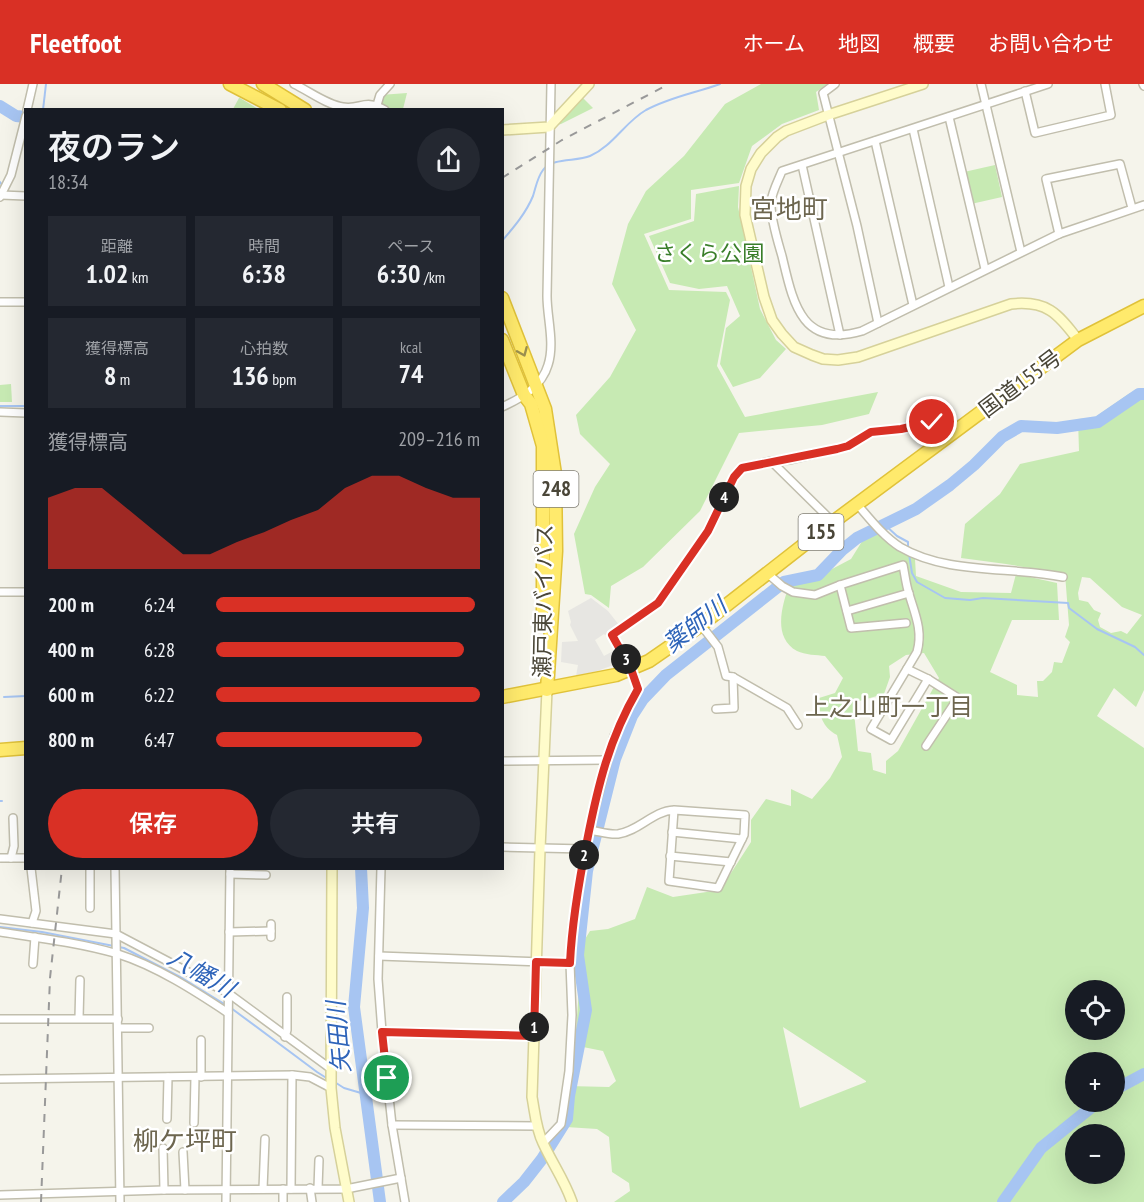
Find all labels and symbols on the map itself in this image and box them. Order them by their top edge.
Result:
district label: 宮地町 [750,192,828,225]
park label: さくら公園 [654,239,764,267]
street label: 国道155号 [973,343,1067,423]
one-way arrow [516,346,528,357]
pin [906,396,957,447]
road number: 248 [534,471,578,507]
pin: 4 [709,482,739,512]
road number: 155 [798,514,844,550]
street label: 瀬戸東バイパス [528,524,558,678]
water label: 薬師川 [657,588,735,659]
pin: 3 [611,644,641,674]
district label: 上之山町一丁目 [805,691,973,722]
pin: 2 [569,840,599,870]
water label: 八幡川 [162,941,243,1005]
water label: 矢田川 [320,997,357,1074]
pin: 1 [519,1012,549,1042]
pin [361,1052,412,1103]
district label: 柳ケ坪町 [133,1124,237,1157]

